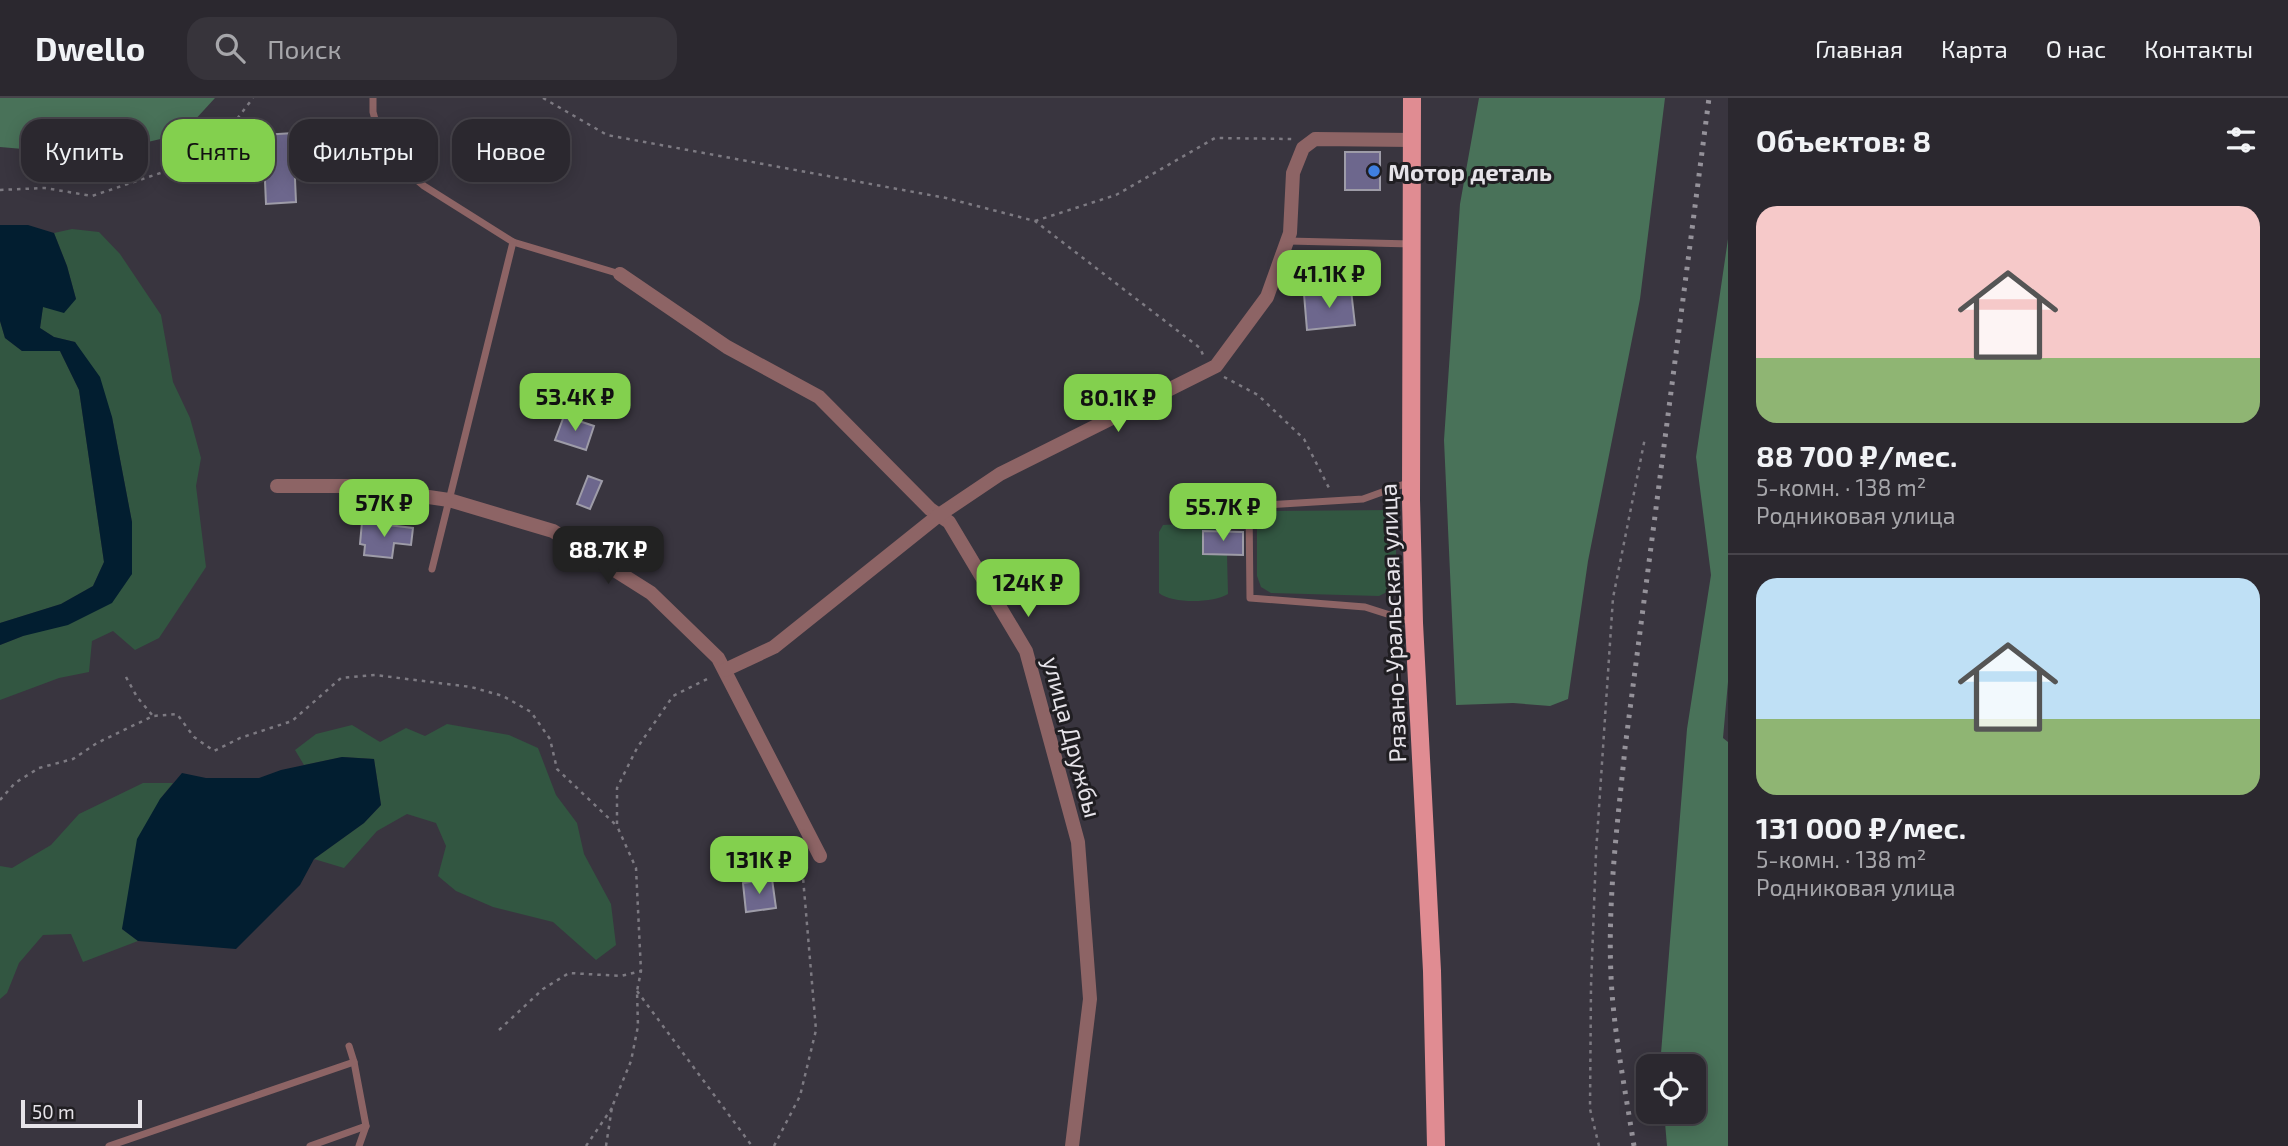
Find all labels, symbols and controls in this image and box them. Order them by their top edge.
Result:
search box [187,17,677,80]
text: Dwello [35,28,145,68]
icon: search [211,29,249,67]
text: Поиск [267,33,341,64]
text: Главная [1815,34,1903,63]
text: Карта [1941,34,2008,63]
text: О нас [2046,34,2106,63]
text: Контакты [2144,34,2253,63]
chip: Купить [21,119,148,182]
chip: Снять [162,119,275,182]
chip: Фильтры [289,119,438,182]
chip: Новое [452,119,570,182]
icon: filters [2222,121,2260,159]
text: Объектов: 8 [1756,122,1931,158]
place label: Мотор деталь [1388,157,1552,186]
marker: Мотор деталь [1366,163,1382,179]
pin: 41.1K ₽ [1264,250,1394,310]
icon: home [1945,252,2071,378]
text: 41.1K ₽ [1293,259,1365,287]
pin: 53.4K ₽ [510,374,640,433]
pin: 80.1K ₽ [1053,374,1183,434]
text: 53.4K ₽ [536,382,614,410]
text: 80.1K ₽ [1080,383,1156,411]
text: 88 700 ₽/мес. [1756,437,1957,473]
text: 5-комн. · 138 m² [1756,473,1926,501]
pin: 57K ₽ [335,480,433,539]
street label: Рязано-Уральская улица [1373,483,1412,763]
pin: 55.7K ₽ [1158,484,1288,543]
text: 57K ₽ [355,488,413,516]
text: 55.7K ₽ [1185,492,1261,520]
text: Родниковая улица [1756,501,1955,529]
pin: 88.7K ₽ [543,526,673,586]
text: 88.7K ₽ [569,535,647,563]
pin: 124K ₽ [971,560,1085,619]
text: 124K ₽ [993,568,1063,596]
icon: home [1945,624,2071,750]
street label: улица Дружбы [1037,653,1108,821]
text: 131 000 ₽/мес. [1756,809,1966,845]
pin: 131K ₽ [702,836,816,896]
text: 131K ₽ [726,845,792,873]
text: 5-комн. · 138 m² [1756,845,1926,873]
text: Родниковая улица [1756,873,1955,901]
map controls [1636,1054,1706,1124]
button: locate [1636,1054,1706,1124]
scale bar [21,1097,142,1129]
text: 50 m [32,1100,75,1123]

